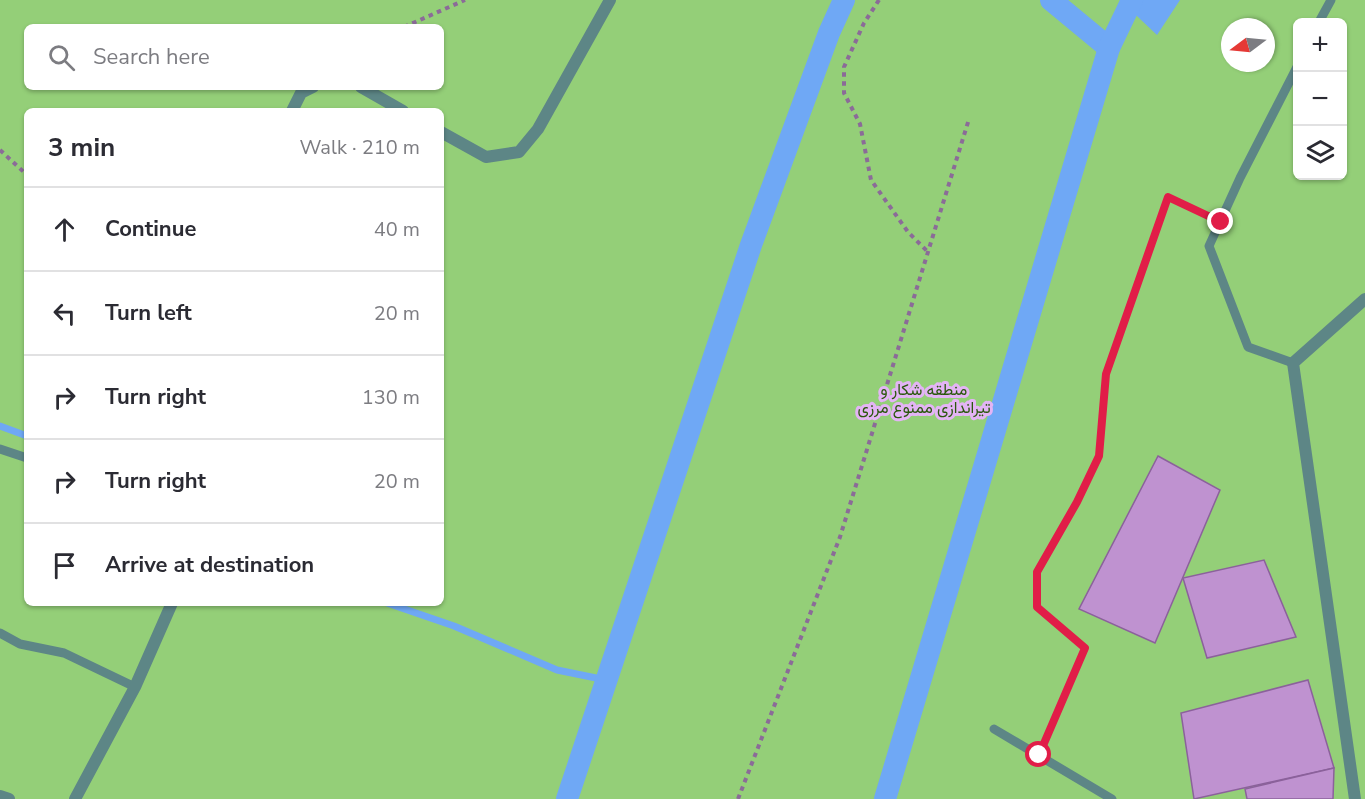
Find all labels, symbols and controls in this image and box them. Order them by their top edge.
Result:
north arrow [1221,18,1275,72]
map controls [1293,18,1347,180]
button: + [1293,18,1347,72]
search box [24,24,444,90]
icon: search [45,41,78,74]
text: Search here [93,42,210,72]
button: − [1293,72,1347,126]
button: layers [1293,126,1347,180]
text: 3 min [48,130,115,165]
text: Walk · 210 m [300,134,420,161]
route end [1207,208,1233,234]
icon: ahead [48,213,81,246]
text: Continue [105,214,196,244]
text: 40 m [374,216,420,243]
icon: left [48,297,81,330]
text: Turn left [105,298,192,328]
text: 20 m [374,300,420,327]
park label: منطقه شکار و تیراندازی ممنوع مرزی [857,379,991,419]
icon: right [48,381,81,414]
text: Turn right [105,382,206,412]
text: 130 m [362,384,420,411]
icon: right [48,465,81,498]
text: Turn right [105,466,206,496]
text: 20 m [374,468,420,495]
icon: arrive [48,549,81,582]
text: Arrive at destination [105,550,314,580]
route start [1025,741,1051,767]

